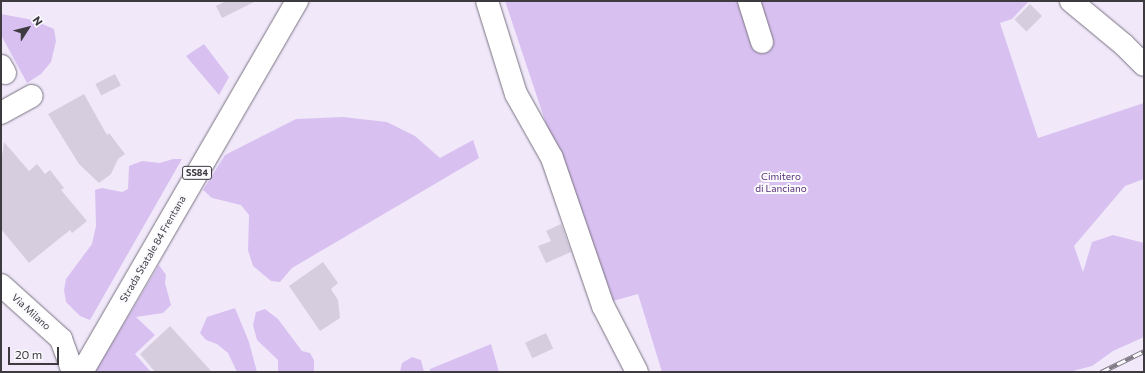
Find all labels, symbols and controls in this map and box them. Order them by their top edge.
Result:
north arrow [8,8,48,48]
text: N [30,13,46,28]
road number: SS84 [182,166,212,180]
park label: Cimitero di Lanciano [755,170,807,194]
street label: Strada Statale 84 Frentana [118,194,188,304]
street label: Via Milano [9,291,53,333]
scale bar [10,339,61,365]
text: 20 m [15,347,42,361]

